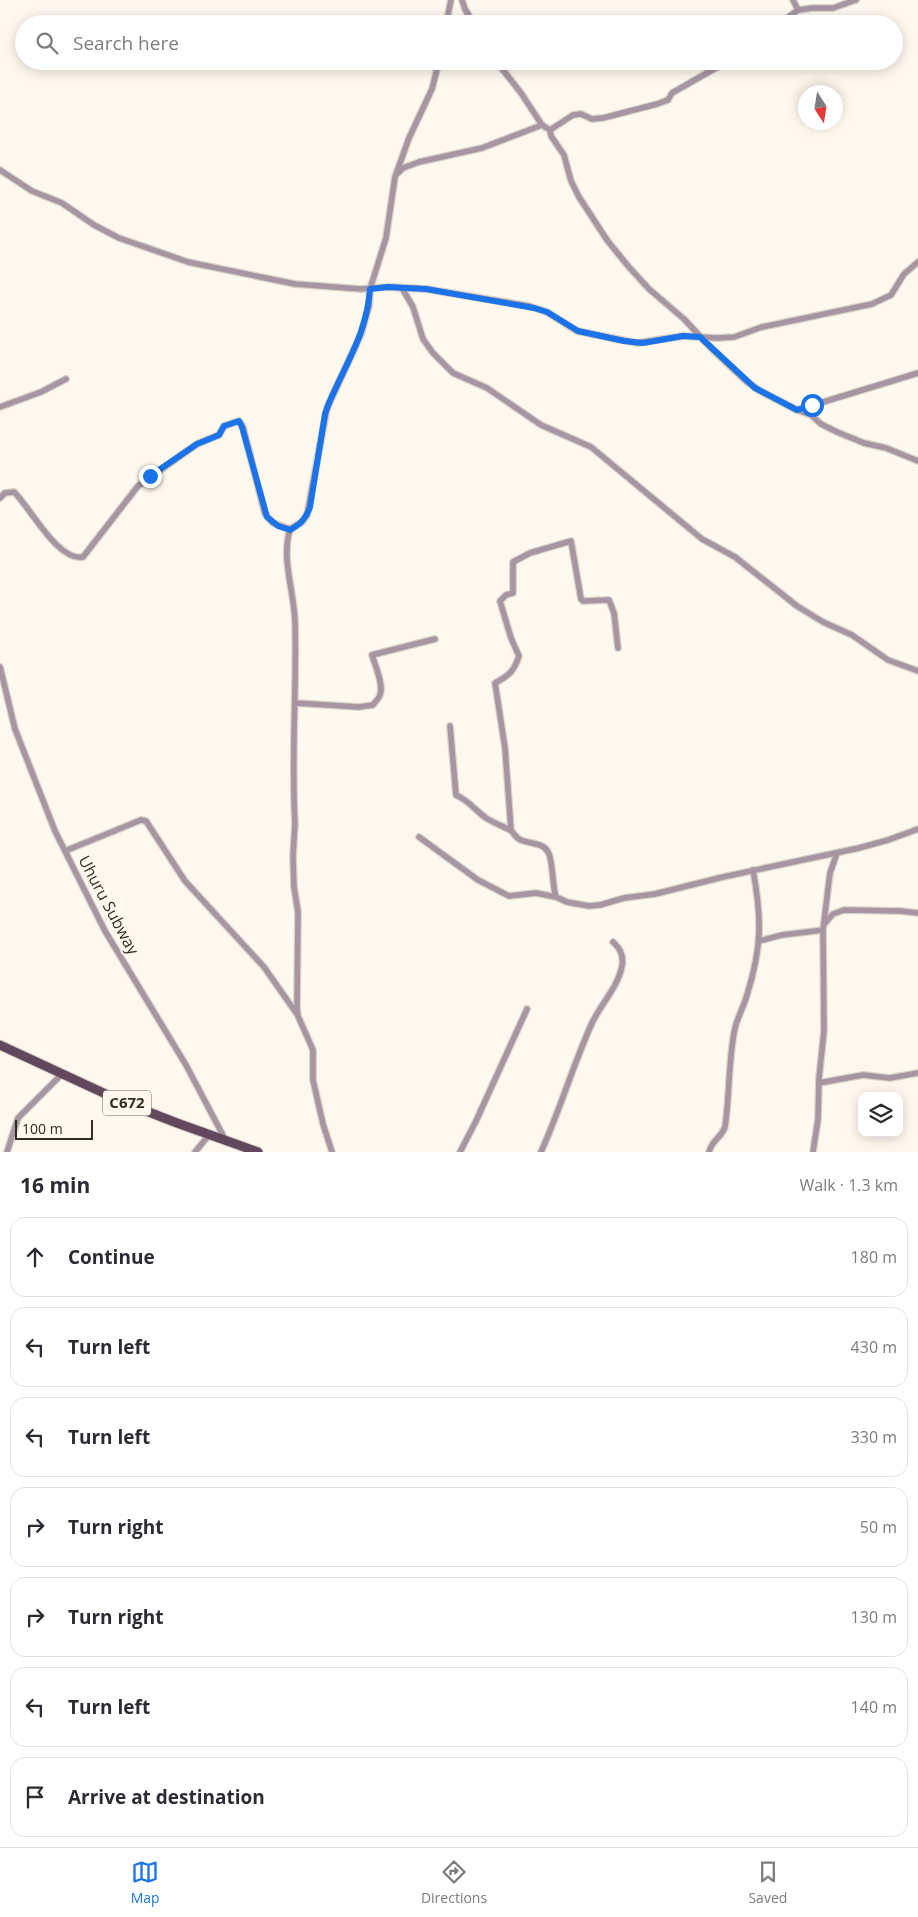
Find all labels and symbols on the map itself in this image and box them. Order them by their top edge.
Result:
north arrow [798,85,843,130]
route start [801,394,824,417]
route end [139,465,162,488]
street label: Uhuru Subway [74,852,145,959]
road number: C672 [103,1090,151,1116]
scale bar [15,1117,92,1140]

